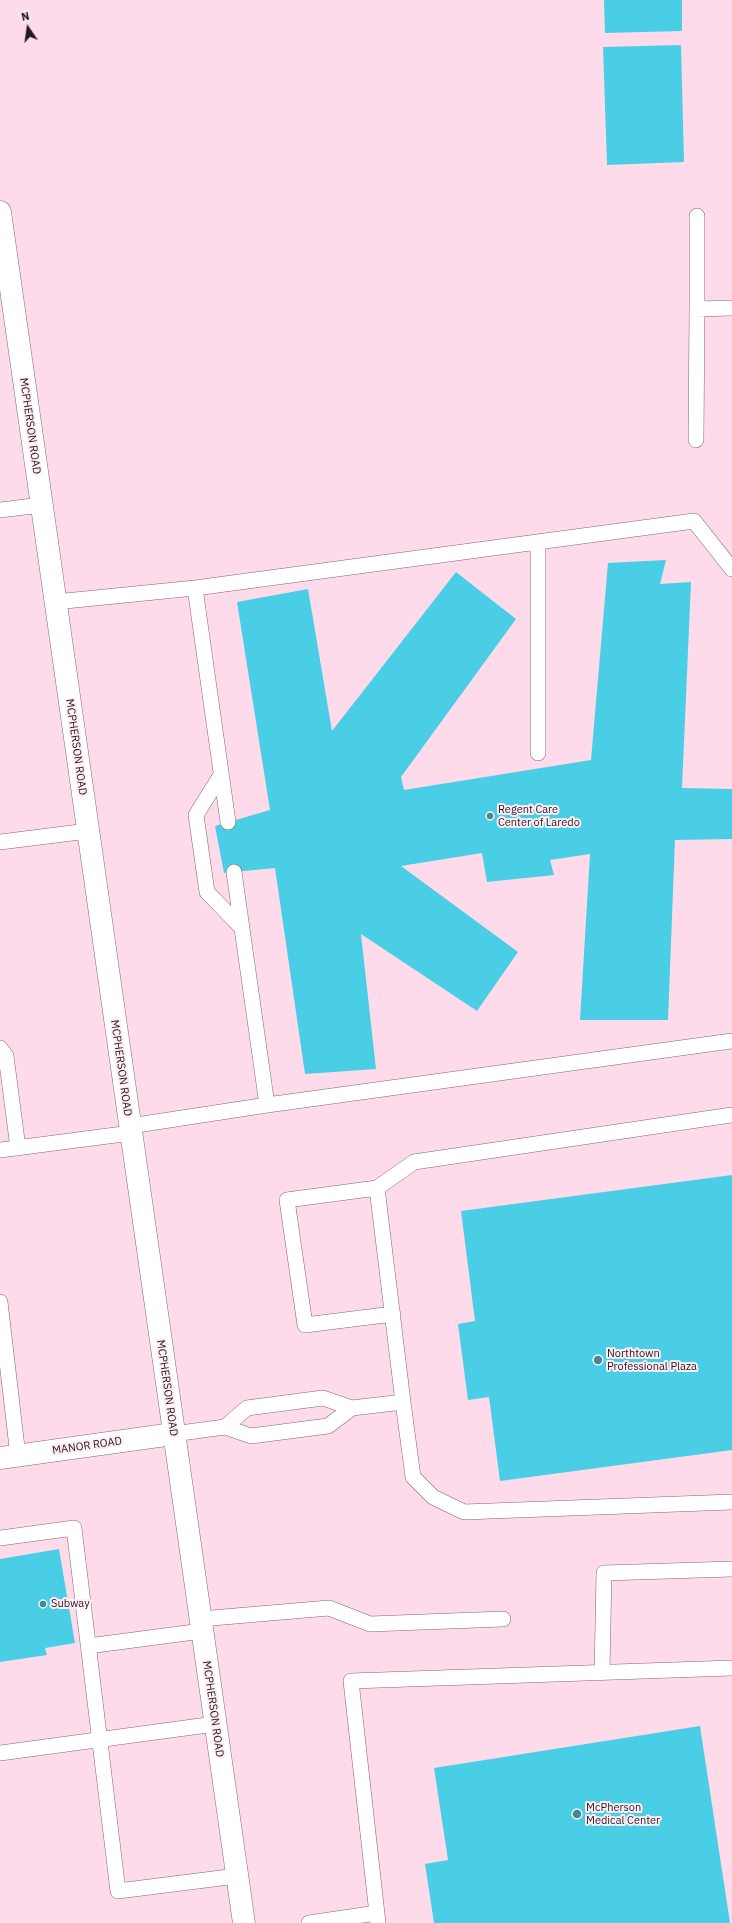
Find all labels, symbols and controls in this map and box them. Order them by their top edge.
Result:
north arrow [8,8,48,48]
text: N [20,9,31,24]
street label: MCPHERSON ROAD [17,377,43,475]
street label: MCPHERSON ROAD [63,698,89,796]
place label: Regent Care Center of Laredo [498,803,580,829]
marker: Regent Care Center of Laredo [485,811,495,821]
street label: MCPHERSON ROAD [108,1019,134,1117]
street label: MCPHERSON ROAD [154,1339,180,1437]
place label: Northtown Professional Plaza [607,1347,697,1373]
marker: Northtown Professional Plaza [592,1354,604,1366]
street label: MANOR ROAD [51,1435,123,1457]
place label: Subway [51,1597,90,1611]
marker: Subway [38,1599,48,1609]
street label: MCPHERSON ROAD [200,1660,226,1758]
place label: McPherson Medical Center [586,1801,660,1827]
marker: McPherson Medical Center [571,1808,583,1820]

